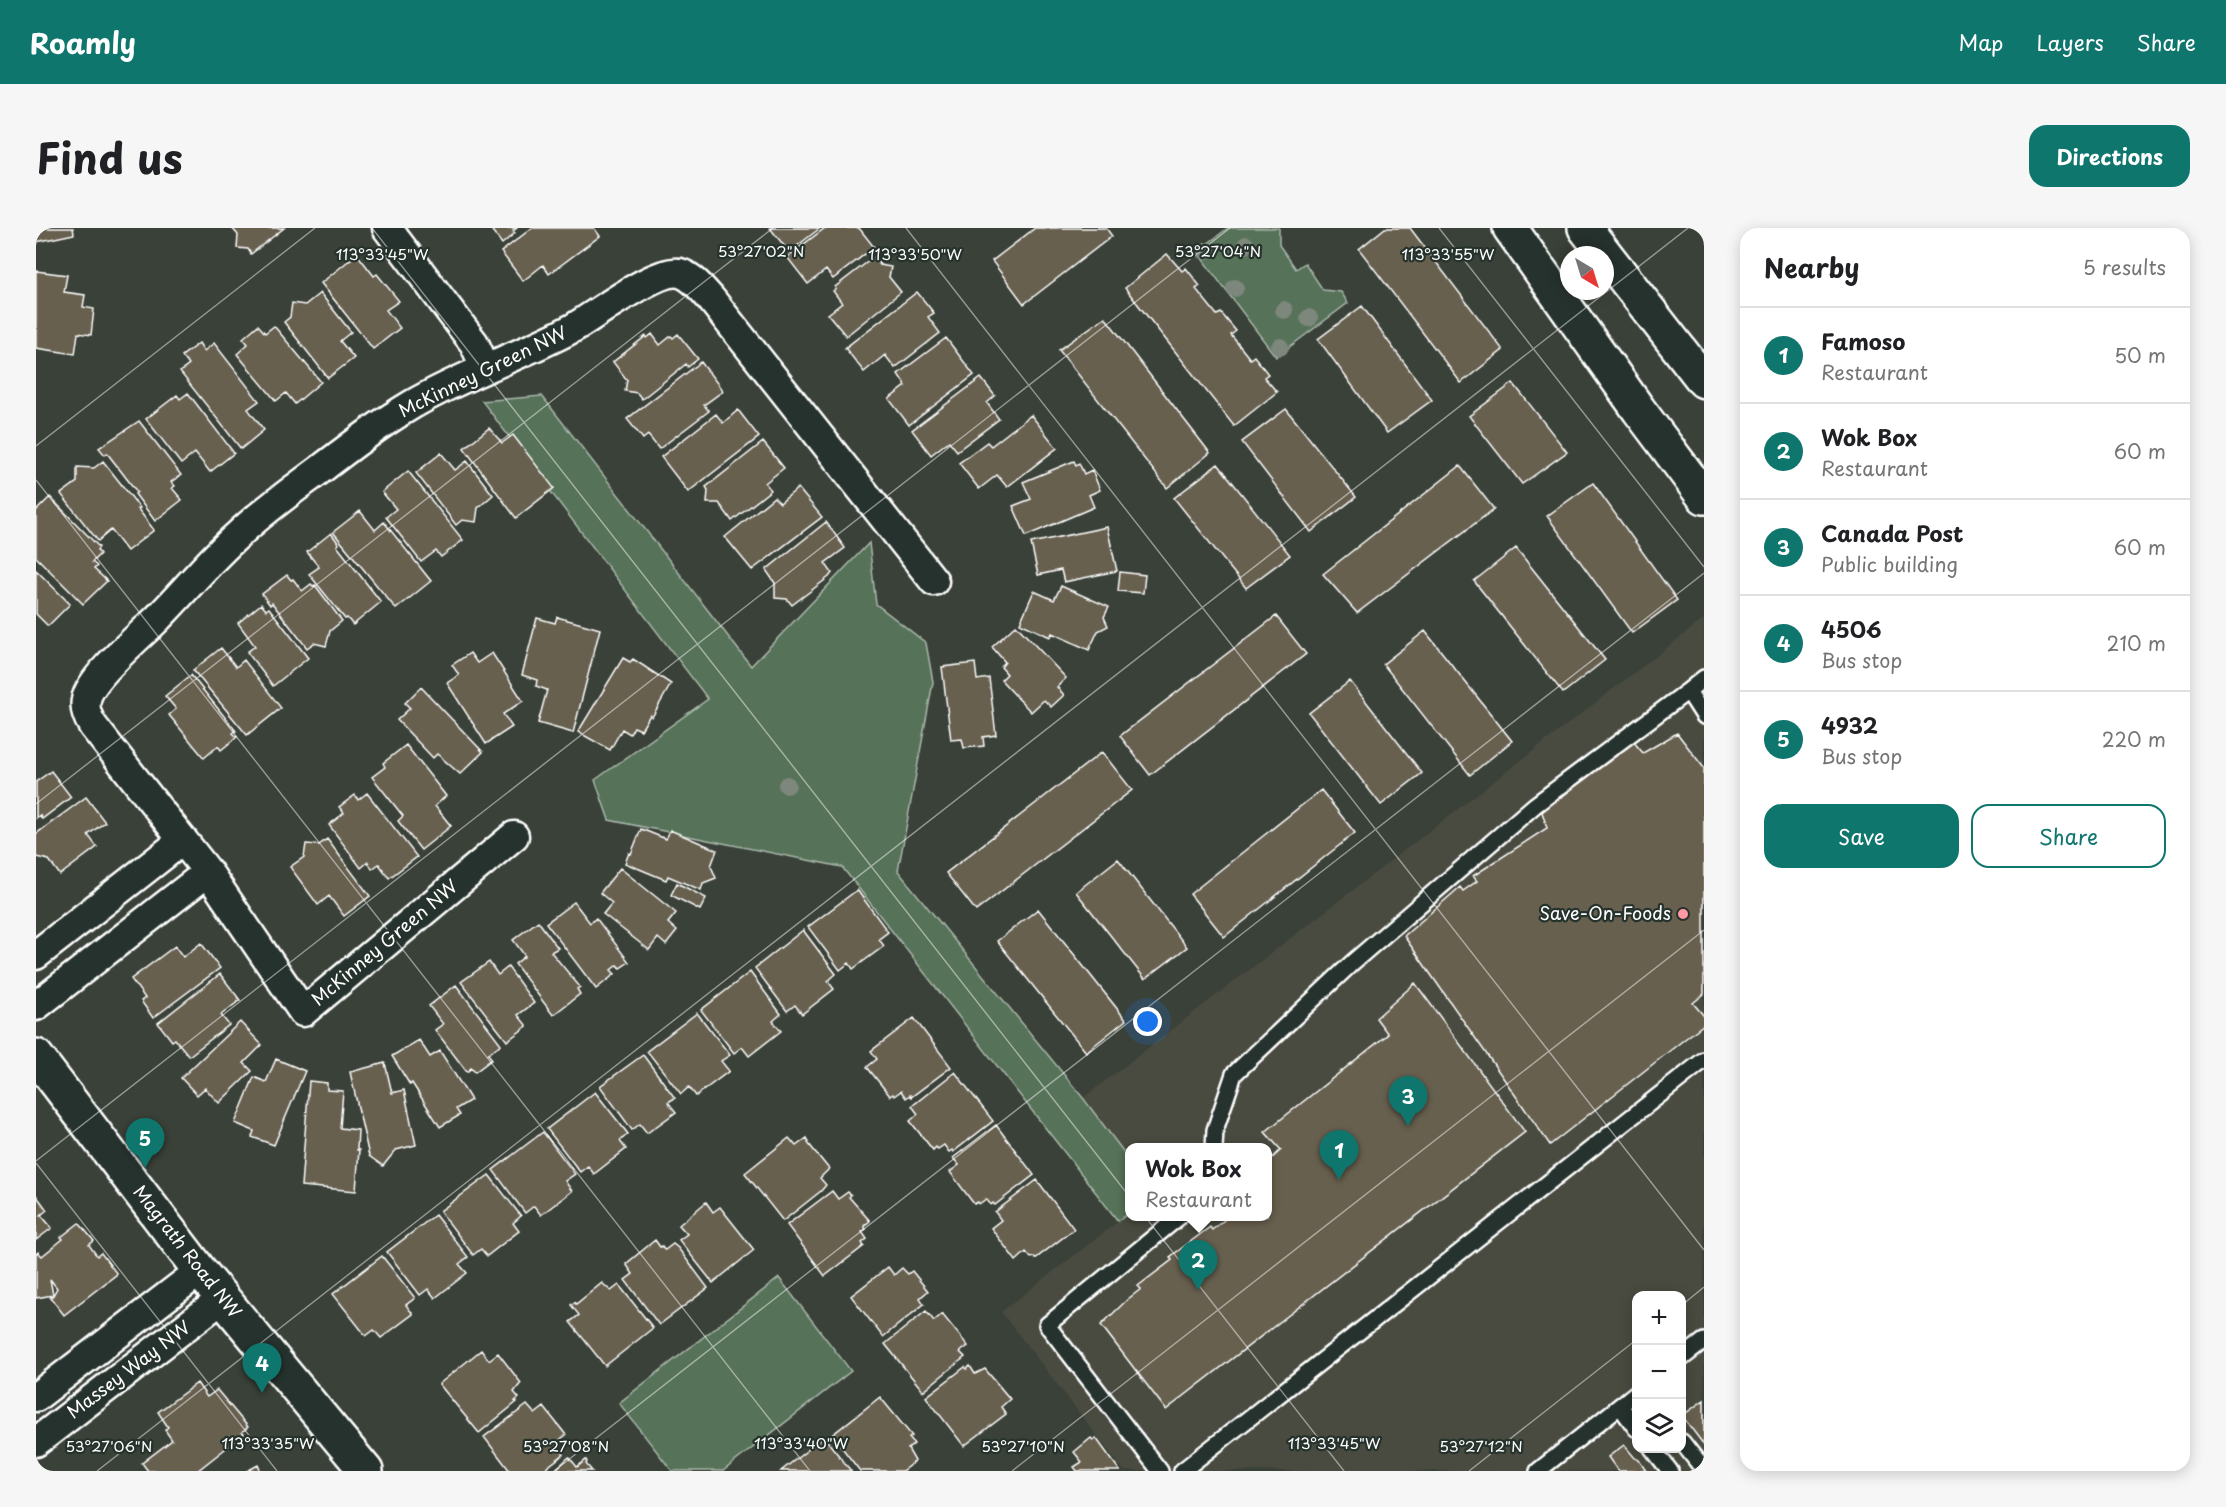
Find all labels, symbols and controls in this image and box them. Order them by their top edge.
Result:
text: Roamly [30,21,136,64]
text: Map [1959,26,2003,58]
text: Layers [2036,26,2104,58]
text: Share [2137,26,2196,58]
text: Find us [36,125,183,188]
button: Directions [2029,125,2190,187]
text: 53°27'02"N [718,239,804,262]
text: 53°27'04"N [1175,239,1261,262]
text: 113°33'45"W [336,242,429,265]
text: 113°33'50"W [868,242,963,265]
text: 113°33'55"W [1402,242,1495,265]
north arrow [1560,246,1614,300]
text: Nearby [1764,248,1859,287]
text: 5 results [2083,252,2166,282]
street label: McKinney Green NW [394,318,571,423]
text: Famoso [1821,324,1905,357]
text: 1 [1779,340,1788,370]
text: 50 m [2114,340,2166,370]
text: Restaurant [1821,357,1928,387]
text: Wok Box [1821,420,1917,453]
text: 2 [1776,436,1791,466]
text: 60 m [2114,436,2166,466]
text: Restaurant [1821,453,1928,483]
text: Canada Post [1821,516,1963,549]
text: 3 [1777,532,1790,562]
text: 60 m [2114,532,2166,562]
text: Public building [1821,549,1958,579]
text: 4506 [1821,612,1882,645]
text: 4 [1777,628,1790,658]
text: 210 m [2107,628,2166,658]
text: Bus stop [1821,645,1902,675]
text: 4932 [1821,708,1878,741]
text: 5 [1777,724,1790,754]
text: 220 m [2102,724,2166,754]
text: Bus stop [1821,741,1902,771]
button: Save [1764,804,1959,868]
button: Share [1971,804,2166,868]
street label: McKinney Green NW [305,872,463,1011]
place label: Save-On-Foods [1539,899,1671,926]
marker: Save-On-Foods [1676,907,1690,921]
your location [1133,1007,1162,1036]
pin: 3 [1388,1076,1428,1126]
pin: 5 [126,1118,164,1168]
pin: 1 [1320,1130,1358,1180]
popup [1125,1143,1272,1221]
text: Wok Box [1145,1151,1241,1184]
street label: Magrath Road NW [128,1179,249,1324]
text: Restaurant [1145,1184,1252,1214]
pin: 2 [1178,1240,1218,1290]
map controls [1632,1291,1686,1453]
button: + [1632,1291,1686,1345]
street label: Massey Way NW [61,1313,196,1424]
pin: 4 [242,1344,282,1393]
button: − [1632,1345,1686,1399]
button: layers [1632,1399,1686,1453]
text: 113°33'35"W [222,1431,315,1454]
text: 113°33'40"W [754,1431,849,1454]
text: 113°33'45"W [1288,1431,1381,1454]
text: 53°27'06"N [65,1434,153,1457]
text: 53°27'08"N [523,1434,609,1457]
text: 53°27'10"N [981,1434,1065,1457]
text: 53°27'12"N [1439,1434,1523,1457]

